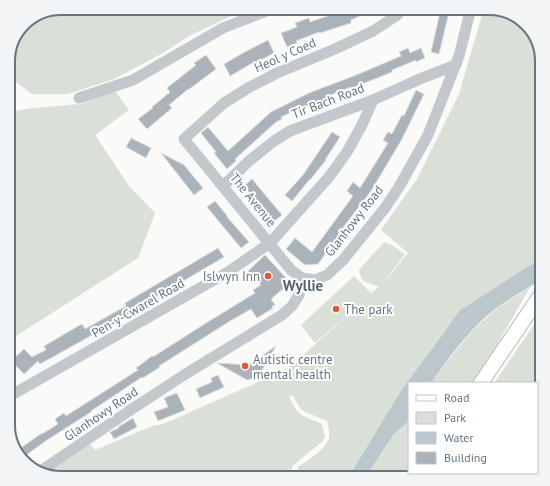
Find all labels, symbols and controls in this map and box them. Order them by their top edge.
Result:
street label: Heol y Coed [251,34,319,76]
street label: Tir Bach Road [289,79,367,123]
street label: The Avenue [226,170,280,230]
street label: Glanhowy Road [321,182,387,260]
place label: Islwyn Inn [203,268,260,285]
marker: Islwyn Inn [263,271,273,281]
street label: Pen-y-Cwarel Road [88,274,188,342]
district label: Wyllie [283,276,324,295]
place label: The park [344,301,393,318]
marker: The park [331,304,341,314]
place label: Autistic centre mental health [253,351,333,383]
marker: Autistic centre mental health [240,361,250,371]
legend [408,382,538,474]
street label: Glanhowy Road [61,383,141,445]
text: Road [444,390,469,405]
text: Park [444,410,466,425]
text: Water [444,430,474,445]
text: Building [444,450,487,465]

